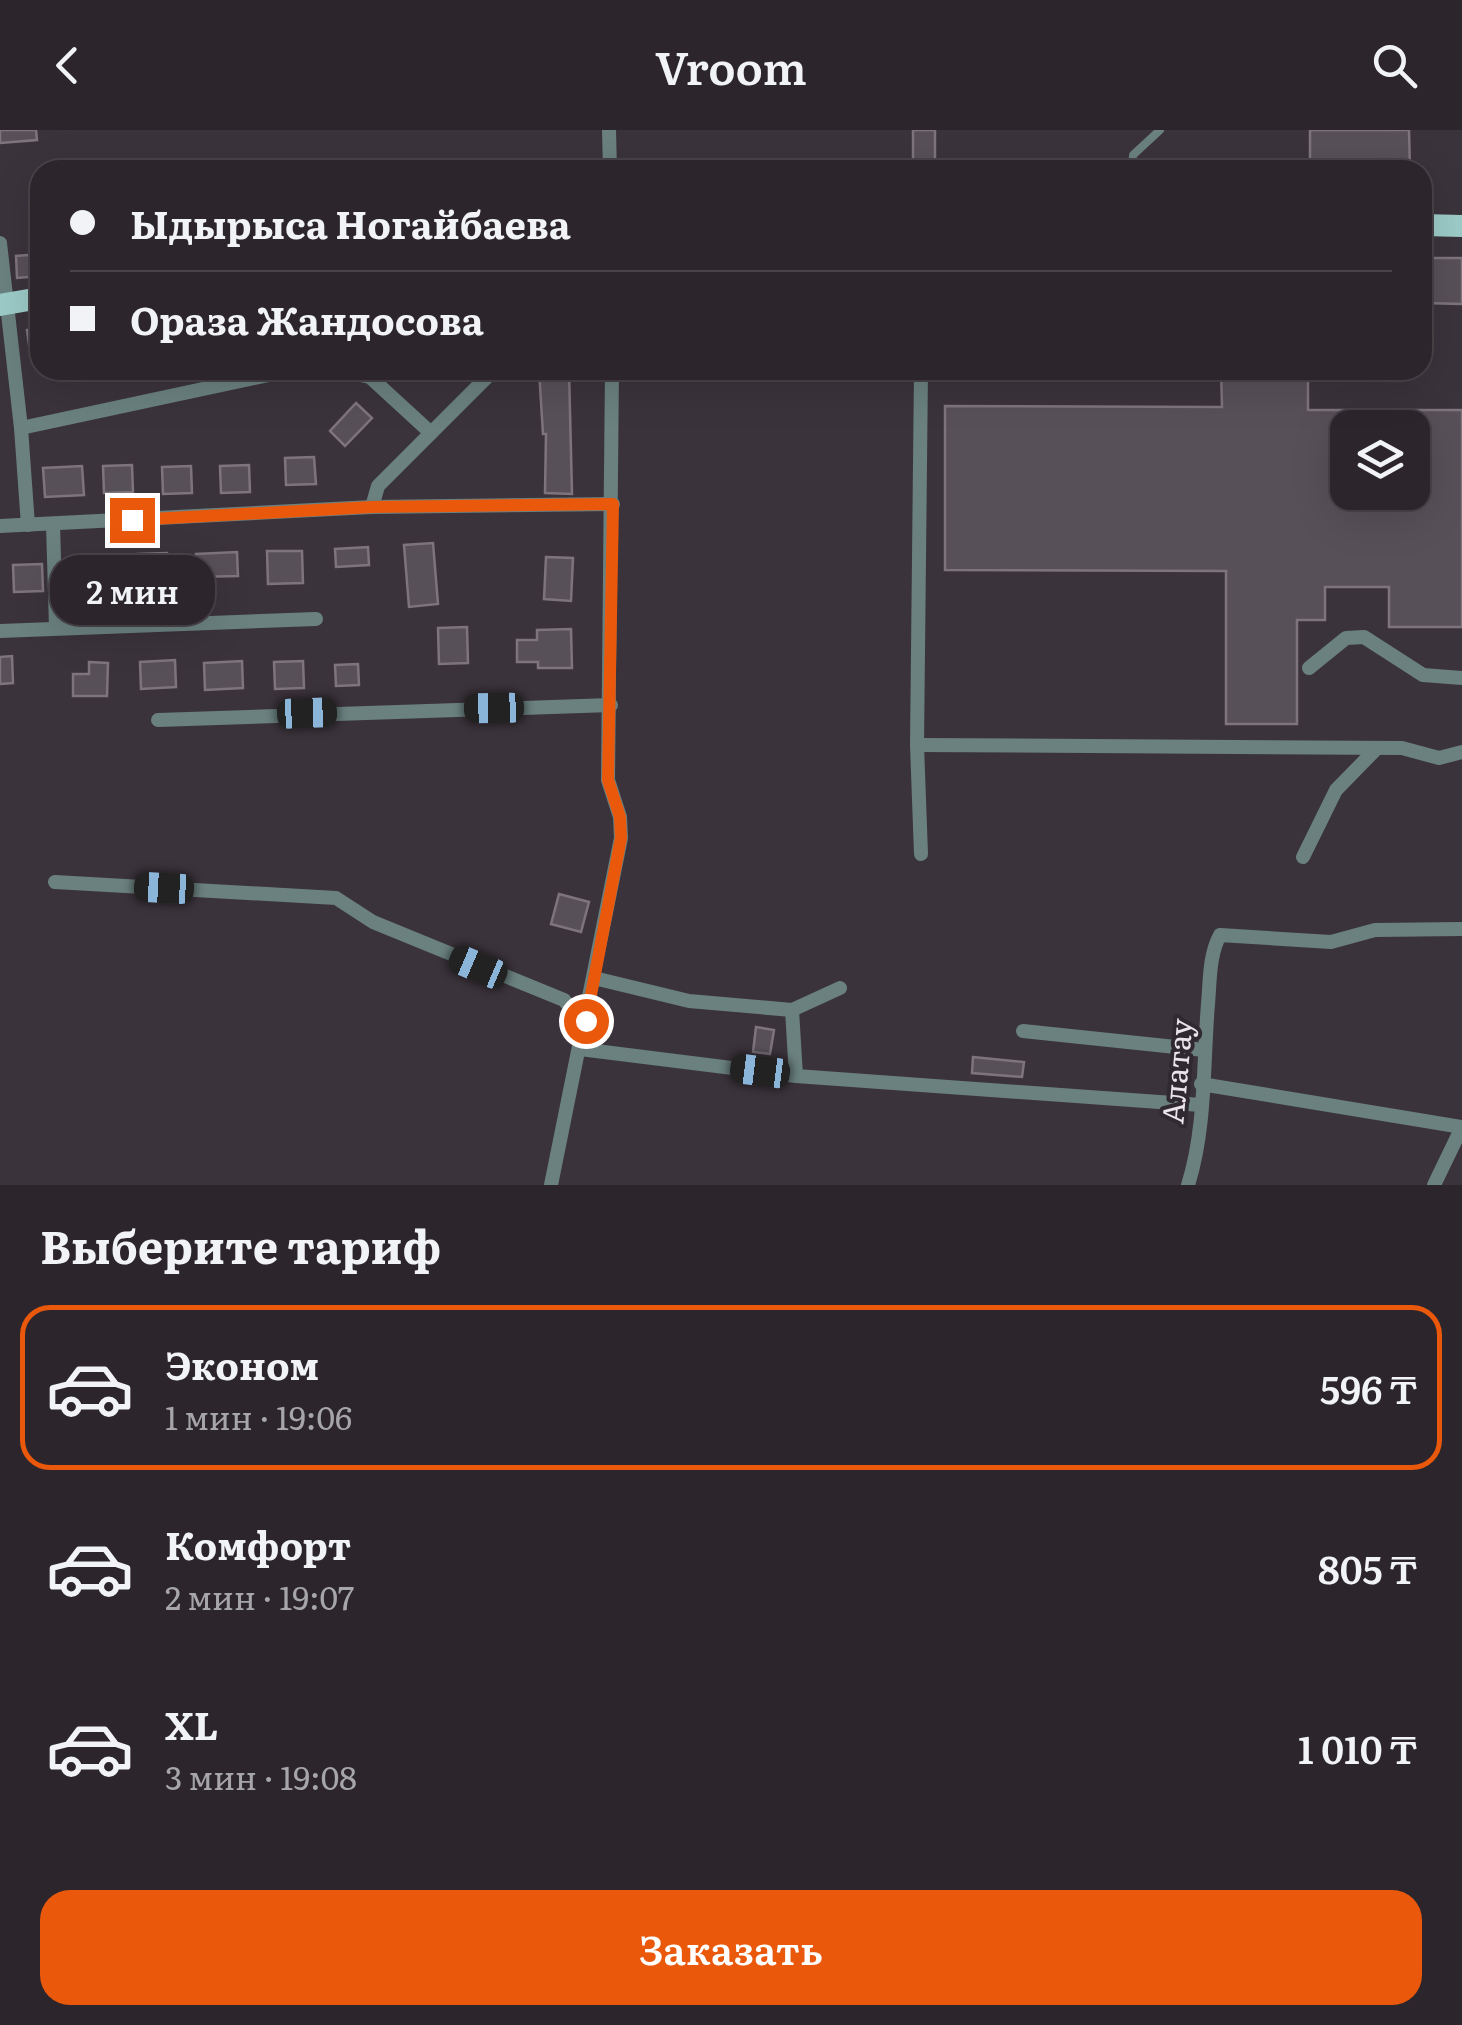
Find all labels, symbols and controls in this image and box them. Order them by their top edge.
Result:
text: Vroom [655,32,807,99]
icon: back [40,38,95,93]
icon: search [1367,38,1422,93]
text: Ыдырыса Ногайбаева [130,194,571,251]
text: Ораза Жандосова [130,290,484,347]
map controls [1330,410,1430,510]
button: layers [1330,410,1430,510]
route end [110,498,155,543]
callout: 2 мин [49,555,214,625]
text: 2 мин [86,566,179,614]
car [464,692,524,724]
car [276,697,338,729]
car [133,871,195,905]
car [445,941,511,993]
route start [564,999,609,1044]
street label: Алатау [1148,1016,1202,1126]
car [728,1052,792,1090]
text: Выберите тариф [40,1211,441,1278]
text: Эконом [165,1335,319,1392]
icon: car [45,1343,135,1433]
text: 596 ₸ [1320,1359,1417,1416]
text: 1 мин · 19:06 [165,1392,352,1440]
text: Комфорт [165,1515,351,1572]
icon: car [45,1523,135,1613]
text: 805 ₸ [1318,1539,1417,1596]
text: 2 мин · 19:07 [165,1572,354,1620]
text: XL [165,1695,218,1752]
icon: car [45,1703,135,1793]
text: 1 010 ₸ [1298,1719,1417,1776]
text: 3 мин · 19:08 [165,1752,357,1800]
button: Заказать [40,1890,1422,2005]

